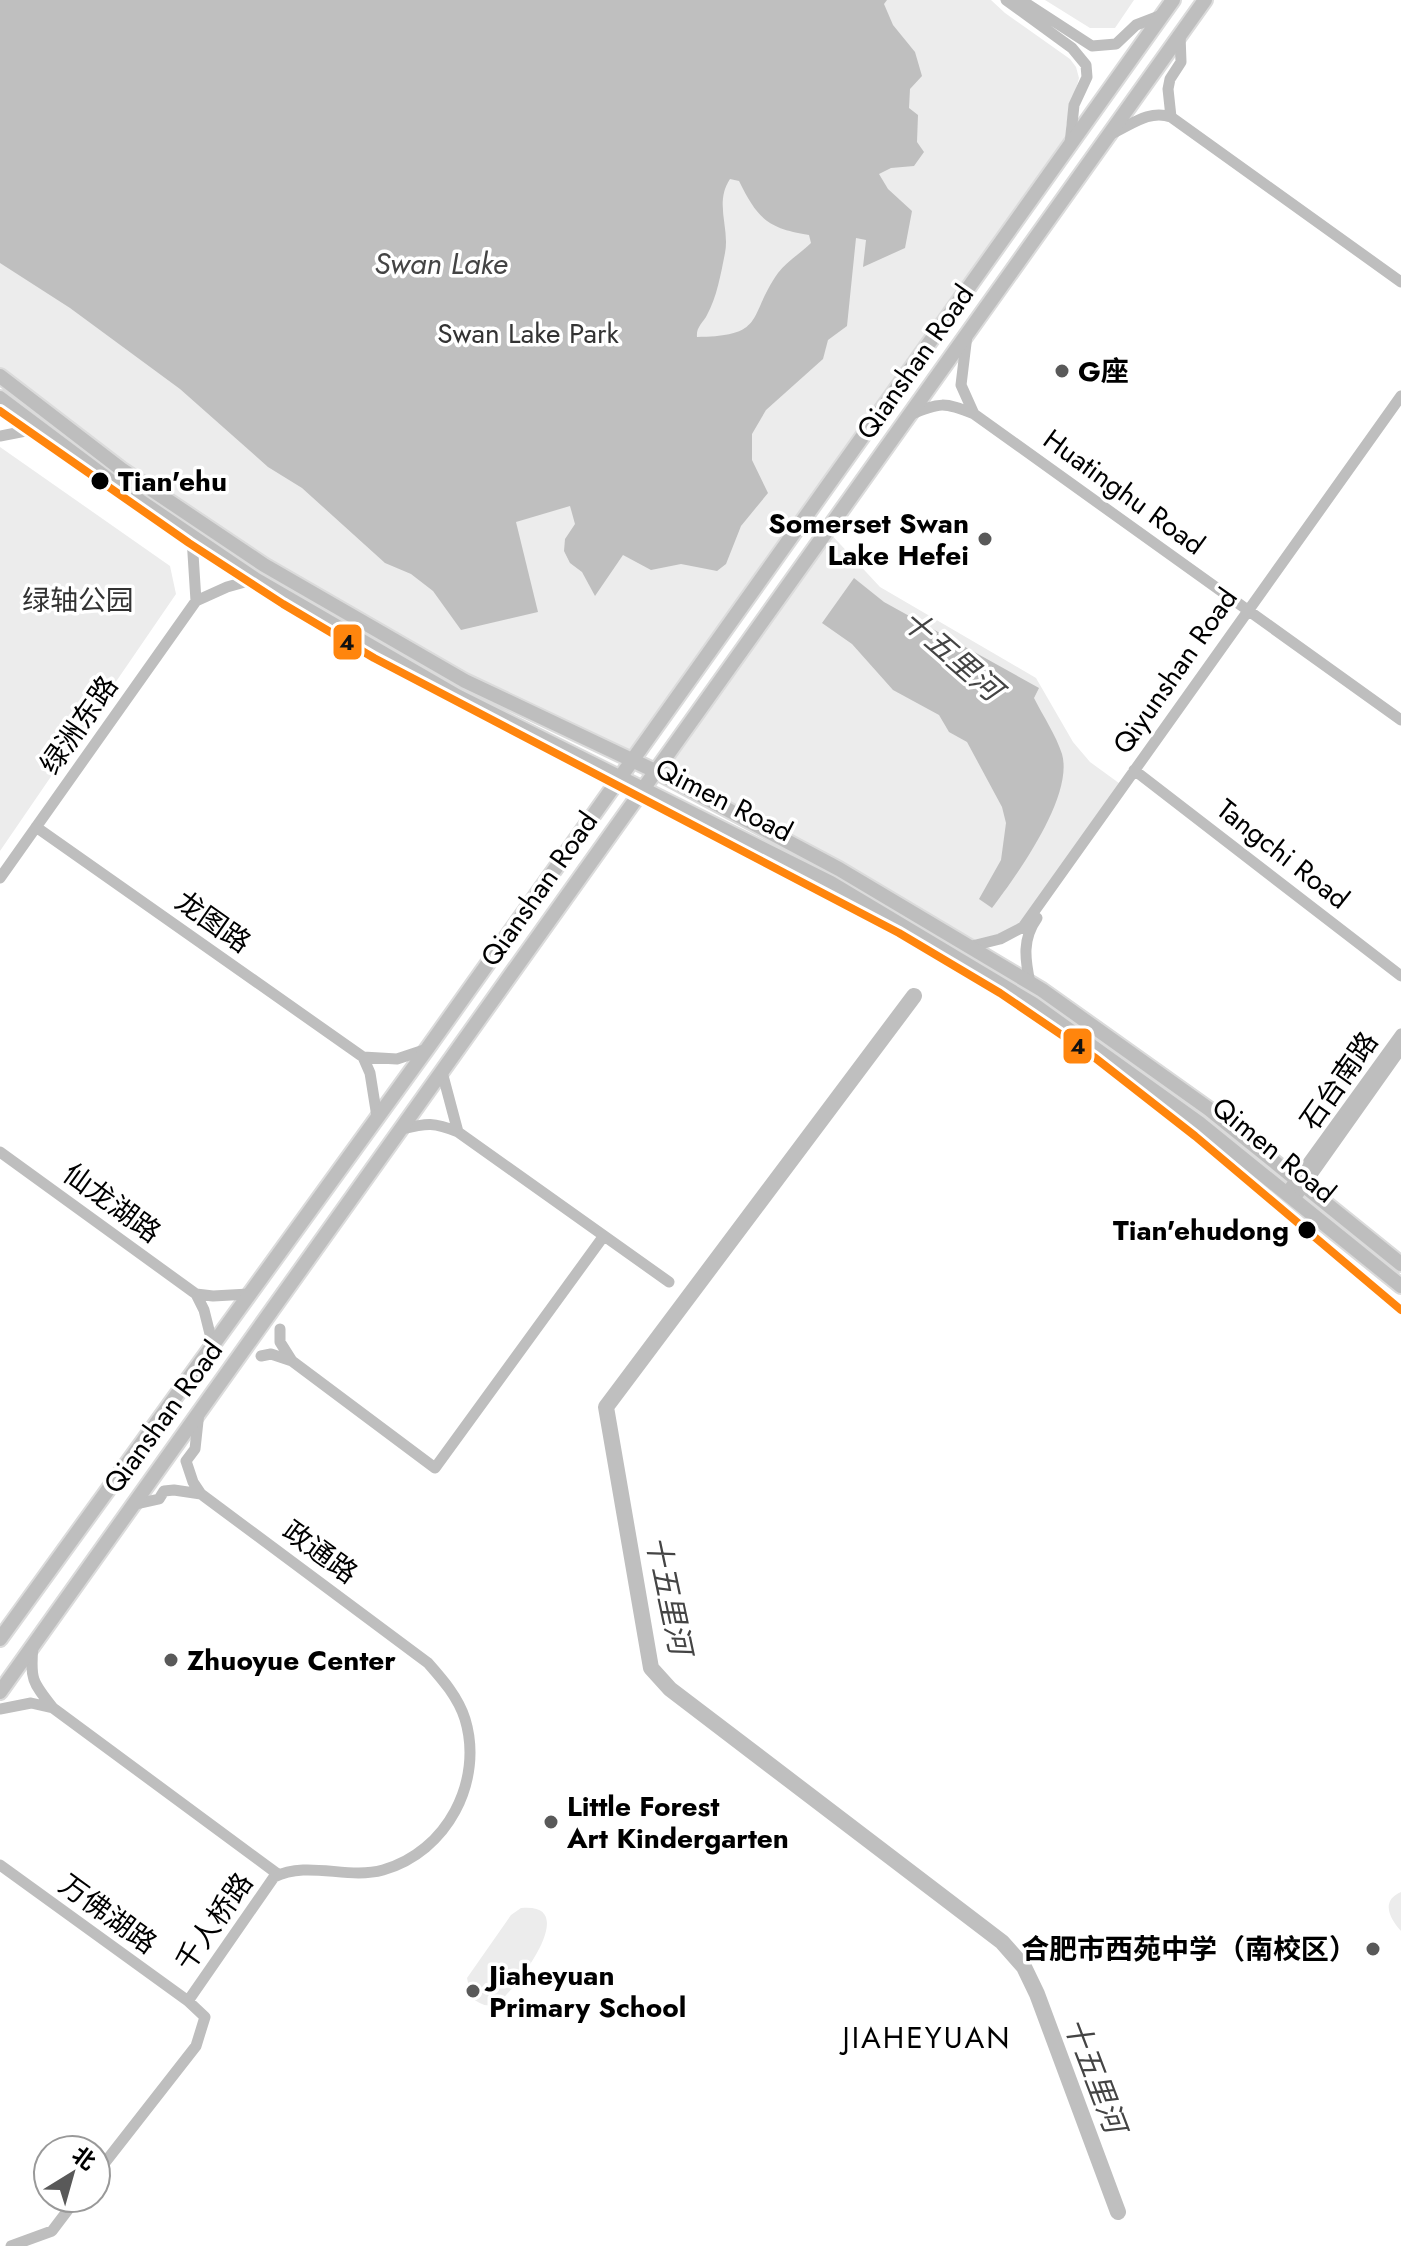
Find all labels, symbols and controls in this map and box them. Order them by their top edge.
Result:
water label: Swan Lake [374,242,508,285]
street label: Qianshan Road [846,276,984,448]
park label: Swan Lake Park [437,313,619,354]
place label: G座 [1078,351,1129,392]
marker: G座 [1053,362,1071,380]
street label: Huatinghu Road [1035,419,1213,565]
place label: Tian'ehu [118,461,227,502]
marker: Tian'ehu [89,470,111,492]
place label: Somerset Swan Lake Hefei [768,503,969,576]
marker: Somerset Swan Lake Hefei [976,530,994,548]
park label: 绿轴公园 [22,580,134,621]
street label: Qiyunshan Road [1103,580,1247,762]
water label: 十五里河 [893,599,1015,714]
line badge: 4 [332,623,363,661]
text: 4 [339,626,355,658]
street label: 绿洲东路 [30,667,128,783]
street label: Qimen Road [648,748,800,852]
street label: Tangchi Road [1208,789,1358,919]
street label: Qianshan Road [470,803,608,975]
street label: 龙图路 [167,881,259,963]
street label: 石台南路 [1290,1023,1388,1139]
line badge: 4 [1062,1027,1093,1065]
text: 4 [1070,1030,1086,1062]
street label: Qimen Road [1203,1087,1345,1213]
street label: 仙龙湖路 [55,1153,169,1253]
place label: Tian'ehudong [1113,1210,1289,1251]
marker: Tian'ehudong [1296,1219,1318,1241]
street label: Qianshan Road [93,1332,233,1502]
street label: 政通路 [274,1511,366,1593]
water label: 十五里河 [635,1532,704,1663]
place label: Zhuoyue Center [187,1640,396,1681]
marker: Zhuoyue Center [162,1651,180,1669]
place label: Little Forest Art Kindergarten [566,1786,789,1859]
marker: Little Forest Art Kindergarten [542,1813,560,1831]
street label: 万佛湖路 [51,1864,165,1964]
street label: 千人桥路 [165,1864,263,1980]
place label: 合肥市西苑中学（南校区） [1021,1929,1357,1970]
marker: 合肥市西苑中学（南校区） [1364,1940,1382,1958]
place label: Jiaheyuan Primary School [484,1955,686,2028]
marker: Jiaheyuan Primary School [464,1982,482,2000]
water label: 十五里河 [1053,2011,1138,2143]
district label: JIAHEYUAN [839,2016,1011,2059]
north arrow [32,2134,112,2214]
text: 北 [66,2139,102,2177]

